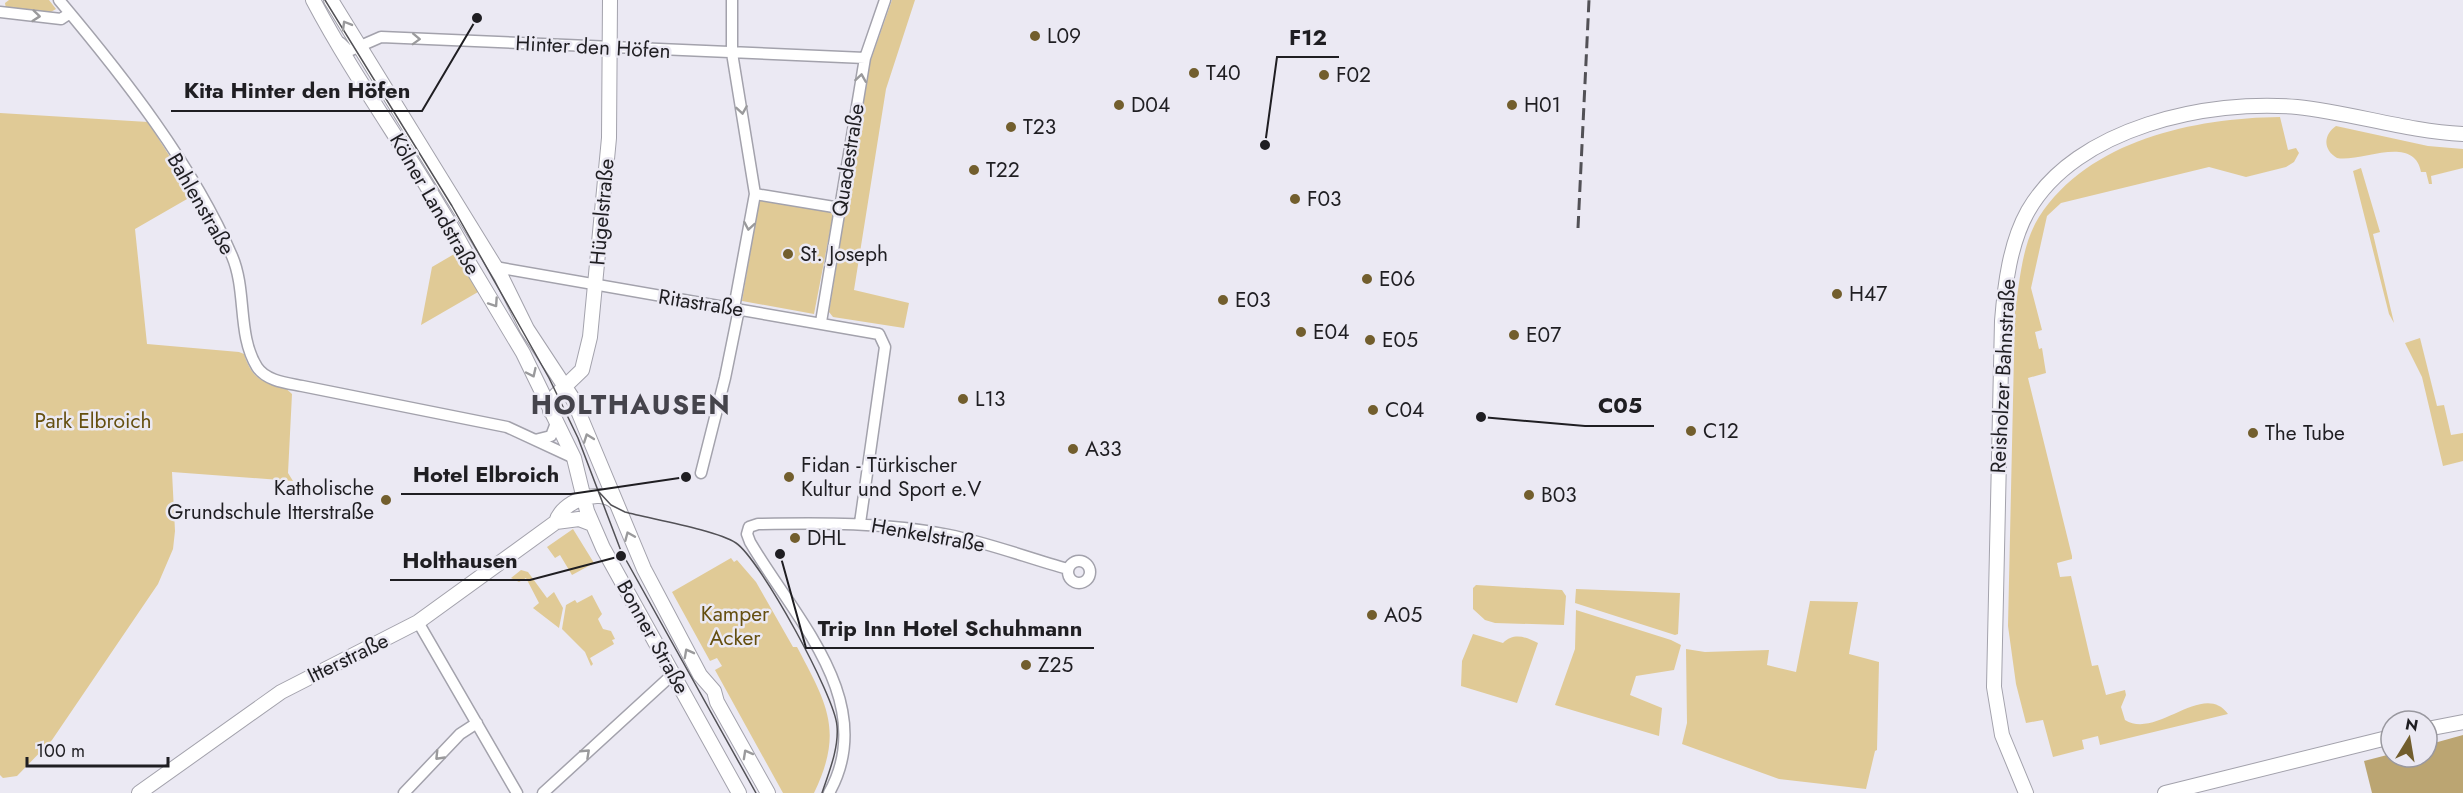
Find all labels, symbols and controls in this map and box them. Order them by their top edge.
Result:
one-way arrow [31,9,40,22]
callout: F12 [1277,17,1339,57]
one-way arrow [342,21,353,32]
place label: L09 [1047,21,1081,51]
text: F12 [1289,21,1327,53]
street label: Hinter den Höfen [515,28,671,66]
marker: L09 [1028,29,1042,43]
one-way arrow [412,32,421,45]
place label: T40 [1206,58,1241,88]
place label: F02 [1336,60,1371,90]
marker: T40 [1187,66,1201,80]
marker: F02 [1317,68,1331,82]
callout: Kita Hinter den Höfen [171,71,422,111]
one-way arrow [855,73,867,83]
text: Kita Hinter den Höfen [184,74,410,106]
place label: D04 [1131,90,1170,120]
place label: H01 [1524,90,1561,120]
marker: D04 [1112,98,1126,112]
marker: H01 [1505,98,1519,112]
street label: Quadestraße [824,101,872,219]
one-way arrow [735,106,747,115]
place label: T23 [1023,112,1056,142]
marker: T23 [1004,120,1018,134]
street label: Kölner Landstraße [382,128,488,280]
street label: Bahlenstraße [160,148,242,261]
place label: T22 [986,155,1020,185]
street label: Hügelstraße [582,157,622,267]
marker: T22 [967,163,981,177]
place label: F03 [1307,184,1342,214]
marker: F03 [1288,192,1302,206]
one-way arrow [743,221,756,231]
place label: St. Joseph [800,239,888,269]
marker: St. Joseph [781,247,795,261]
place label: E06 [1379,264,1415,294]
marker: E06 [1360,272,1374,286]
street label: Reisholzer Bahnstraße [1983,278,2023,474]
place label: H47 [1849,279,1887,309]
street label: Ritastraße [656,281,746,325]
place label: E03 [1235,285,1271,315]
marker: H47 [1830,287,1844,301]
marker: E03 [1216,293,1230,307]
one-way arrow [487,297,498,308]
place label: E04 [1313,317,1349,347]
place label: E07 [1526,320,1561,350]
marker: E04 [1294,325,1308,339]
place label: E05 [1382,325,1418,355]
marker: E07 [1507,328,1521,342]
marker: E05 [1363,333,1377,347]
one-way arrow [525,366,537,377]
place label: L13 [975,384,1005,414]
district label: HOLTHAUSEN [531,385,731,424]
callout: C05 [1585,386,1654,426]
text: C05 [1598,389,1642,421]
marker: L13 [956,392,970,406]
place label: C04 [1385,395,1424,425]
marker: C04 [1366,403,1380,417]
park label: Park Elbroich [35,406,151,436]
place label: C12 [1703,416,1739,446]
place label: The Tube [2265,418,2345,448]
marker: C12 [1684,424,1698,438]
marker: The Tube [2246,426,2260,440]
one-way arrow [583,433,596,444]
place label: A33 [1085,434,1122,464]
marker: A33 [1066,442,1080,456]
place label: Fidan - Türkischer Kultur und Sport e.V [801,450,982,504]
callout: Hotel Elbroich [401,454,571,494]
text: Hotel Elbroich [413,458,559,490]
marker: Fidan - Türkischer Kultur und Sport e.V [782,470,796,484]
place label: Katholische Grundschule Itterstraße [167,473,374,527]
place label: B03 [1541,480,1577,510]
marker: B03 [1522,488,1536,502]
marker: Katholische Grundschule Itterstraße [379,493,393,507]
street label: Henkelstraße [869,510,987,560]
place label: DHL [807,523,846,553]
marker: DHL [788,531,802,545]
one-way arrow [624,532,636,543]
callout: Holthausen [390,540,530,580]
text: Holthausen [402,544,518,576]
street label: Bonner Straße [609,575,697,700]
park label: Kamper Acker [701,599,770,653]
place label: A05 [1384,600,1422,630]
callout: Trip Inn Hotel Schuhmann [806,608,1094,648]
marker: A05 [1365,608,1379,622]
text: Trip Inn Hotel Schuhmann [818,612,1082,644]
street label: Itterstraße [302,625,394,690]
one-way arrow [684,648,695,659]
place label: Z25 [1038,650,1073,680]
marker: Z25 [1019,658,1033,672]
north arrow [2379,709,2439,769]
text: N [2403,712,2420,737]
scale bar [27,730,168,768]
text: 100 m [36,738,85,764]
one-way arrow [579,749,589,760]
one-way arrow [435,750,446,760]
one-way arrow [742,750,754,760]

